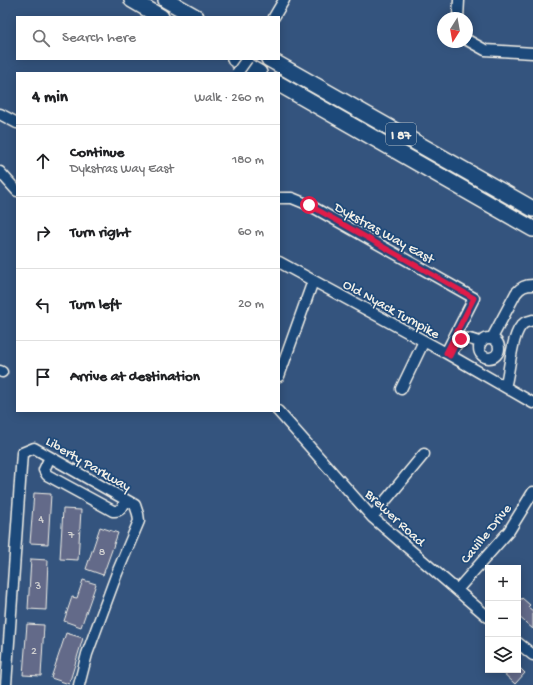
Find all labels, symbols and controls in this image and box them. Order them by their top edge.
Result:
north arrow [437,12,473,48]
search box [16,16,280,60]
icon: search [30,27,52,49]
text: Search here [62,29,136,47]
text: 4 min [32,88,68,108]
text: Walk · 260 m [194,91,264,106]
road number: I 87 [386,123,416,145]
text: Continue [70,144,124,162]
icon: ahead [32,150,54,172]
text: 180 m [232,153,264,168]
text: Dykstras Way East [70,162,174,177]
route start [300,196,318,214]
street label: Dykstras Way East [330,199,438,269]
icon: right [32,222,54,244]
text: Turn right [70,224,130,242]
text: 60 m [238,225,264,240]
street label: Old Nyack Turnpike [339,277,443,344]
icon: left [32,294,54,316]
text: Turn left [70,296,121,314]
text: 20 m [238,297,264,312]
route end [452,330,470,348]
icon: arrive [32,366,54,388]
text: Arrive at destination [70,368,200,386]
street label: Liberty Parkway [42,434,134,497]
street label: Brewer Road [360,486,429,552]
street label: Caville Drive [458,501,517,568]
house number: 4 [38,513,44,527]
house number: 7 [67,529,75,543]
house number: 8 [99,546,106,560]
map controls [485,565,521,673]
button: + [485,565,521,601]
house number: 3 [34,580,41,594]
button: − [485,601,521,637]
button: layers [485,637,521,673]
house number: 2 [31,645,37,659]

